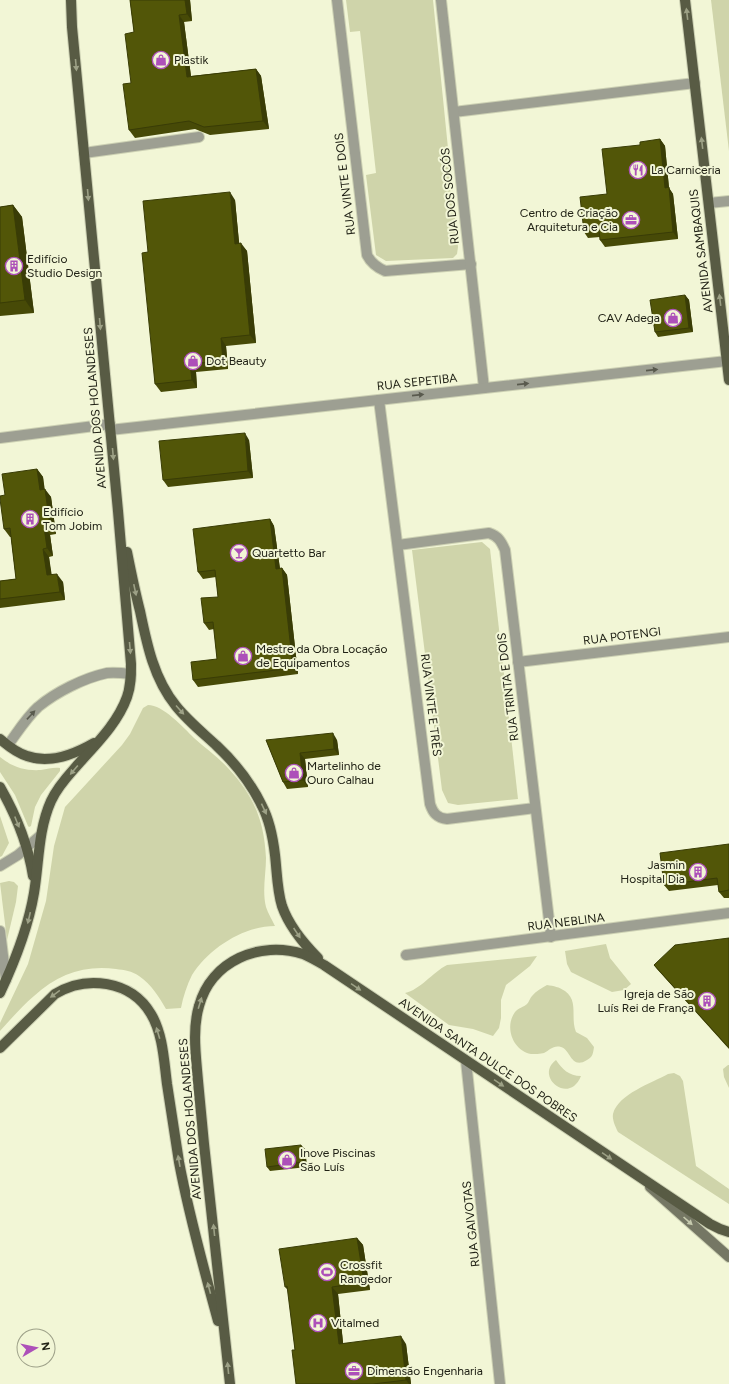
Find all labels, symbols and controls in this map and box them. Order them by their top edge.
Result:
one-way arrow [683,8,690,20]
shop icon: Plastik [151,50,171,70]
place label: Plastik [174,53,209,67]
one-way arrow [73,59,79,71]
street label: RUA VINTE E DOIS [332,132,358,236]
one-way arrow [698,137,705,149]
street label: RUA DOS SOCÓS [438,147,462,245]
restaurant icon: La Carniceria [628,160,648,180]
place label: La Carniceria [651,163,721,177]
street label: AVENIDA SAMBAQUIS [686,188,716,314]
one-way arrow [85,189,92,201]
place label: Centro de Criação Arquitetura e Cia [520,206,618,234]
office icon: Centro de Criação Arquitetura e Cia [621,210,641,230]
place label: Edifício Studio Design [27,252,103,280]
building icon: Edifício Studio Design [4,256,24,276]
one-way arrow [716,294,723,306]
shop icon: CAV Adega [663,308,683,328]
place label: CAV Adega [598,311,660,325]
one-way arrow [97,318,104,330]
street label: AVENIDA DOS HOLANDESES [81,327,109,489]
shop icon: Dot Beauty [183,351,203,371]
place label: Dot Beauty [206,354,267,368]
one-way arrow [646,366,658,373]
street label: RUA SEPETIBA [376,371,458,393]
one-way arrow [517,381,529,387]
one-way arrow [412,392,424,399]
one-way arrow [109,448,116,460]
place label: Edifício Tom Jobim [43,505,102,533]
building icon: Edifício Tom Jobim [20,509,40,529]
bar icon: Quartetto Bar [229,543,249,563]
place label: Quartetto Bar [252,546,326,560]
one-way arrow [133,584,139,596]
street label: RUA POTENGI [582,624,662,648]
street label: RUA TRINTA E DOIS [494,632,522,742]
one-way arrow [126,642,133,654]
place label: Mestre da Obra Locação de Equipamentos [256,642,387,670]
shop icon: Mestre da Obra Locação de Equipamentos [233,646,253,666]
street label: RUA VINTE E TRÊS [418,653,444,757]
one-way arrow [175,706,184,715]
one-way arrow [27,709,36,720]
place label: Martelinho de Ouro Calhau [307,759,381,787]
shop icon: Martelinho de Ouro Calhau [284,763,304,783]
one-way arrow [69,764,78,775]
one-way arrow [261,803,267,815]
one-way arrow [15,816,21,828]
place label: Jasmin Hospital Dia [620,858,685,886]
building icon: Jasmin Hospital Dia [688,862,708,882]
street label: RUA NEBLINA [527,910,605,934]
one-way arrow [25,912,31,924]
one-way arrow [293,927,301,938]
one-way arrow [351,983,361,991]
place label: Igreja de São Luís Rei de França [597,987,694,1015]
one-way arrow [50,990,61,998]
building icon: Igreja de São Luís Rei de França [697,991,717,1011]
street label: AVENIDA SANTA DULCE DOS POBRES [396,995,580,1125]
one-way arrow [197,997,203,1009]
one-way arrow [155,1027,161,1039]
street label: AVENIDA DOS HOLANDESES [176,1038,204,1200]
one-way arrow [494,1079,504,1087]
place label: Inove Piscinas São Luís [300,1146,376,1174]
shop icon: Inove Piscinas São Luís [277,1150,297,1170]
one-way arrow [601,1152,612,1160]
one-way arrow [176,1155,182,1167]
street label: RUA GAIVOTAS [460,1180,482,1268]
one-way arrow [682,1217,693,1226]
one-way arrow [210,1224,217,1236]
place label: Crossfit Rangedor [340,1258,392,1286]
sports icon: Crossfit Rangedor [317,1262,337,1282]
one-way arrow [206,1281,212,1294]
hospital icon: Vitalmed [308,1313,328,1333]
place label: Vitalmed [331,1316,379,1330]
north arrow [16,1328,56,1368]
text: N [38,1341,52,1352]
office icon: Dimensão Engenharia [344,1361,364,1381]
one-way arrow [225,1362,232,1374]
place label: Dimensão Engenharia [367,1364,483,1378]

